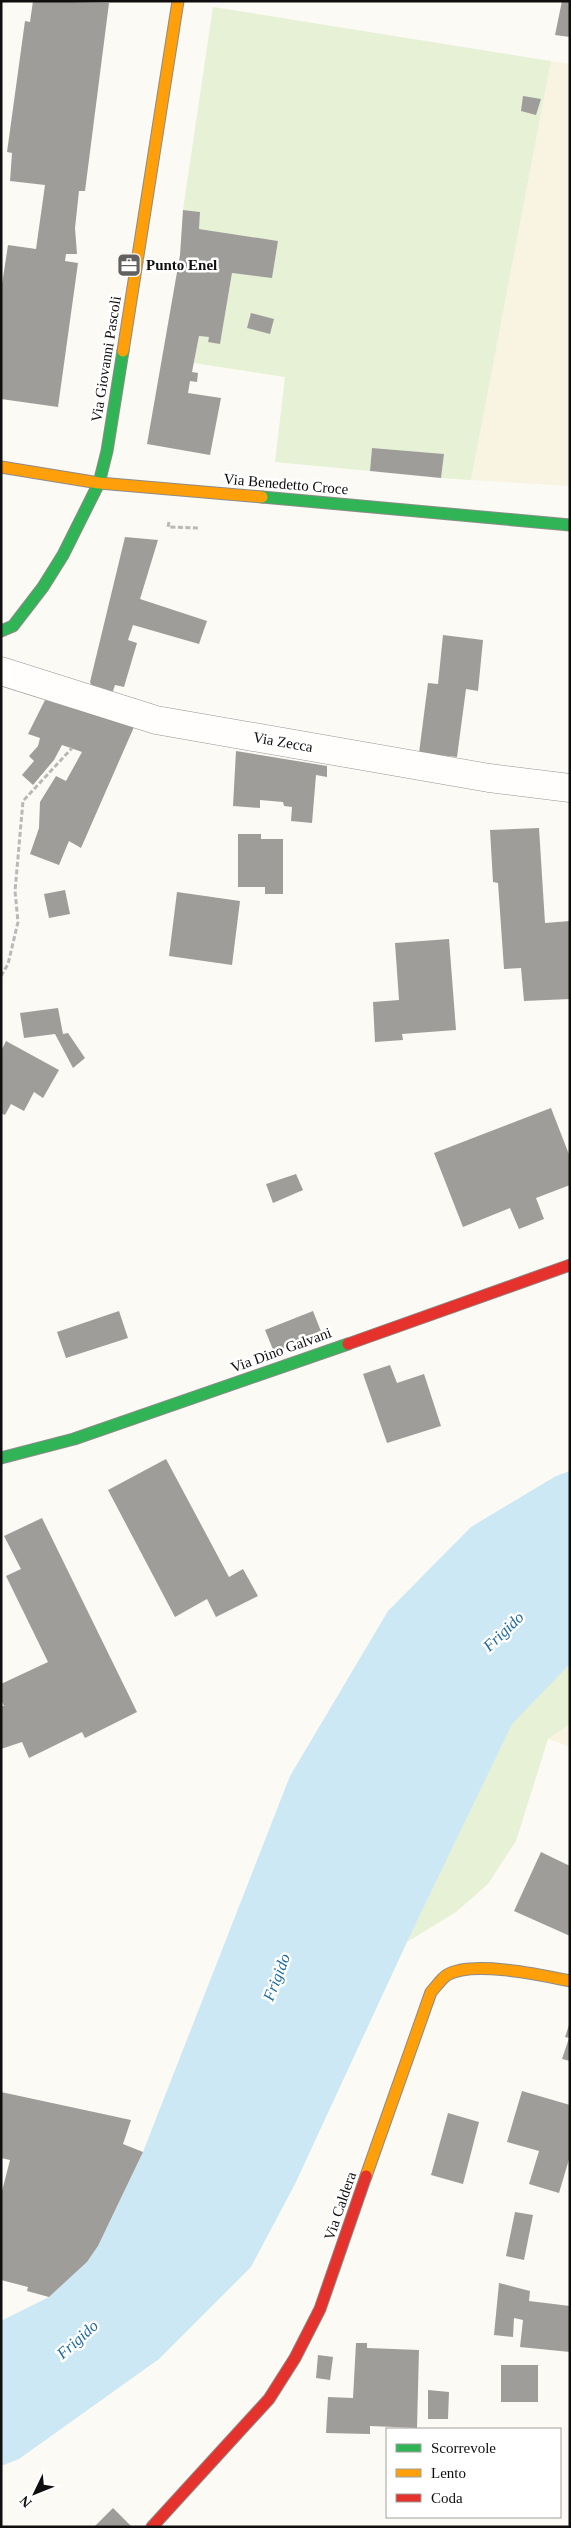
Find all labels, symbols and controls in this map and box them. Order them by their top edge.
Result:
office icon: Punto Enel [116,252,142,278]
place label: Punto Enel [146,257,217,273]
street label: Via Giovanni Pascoli [88,295,124,423]
street label: Via Benedetto Croce [223,471,349,497]
street label: Via Zecca [252,729,314,755]
street label: Via Dino Galvani [229,1324,333,1376]
water label: Frigido [479,1608,528,1656]
water label: Frigido [259,1951,294,2004]
street label: Via Caldera [321,2169,359,2242]
water label: Frigido [53,2317,102,2363]
legend [386,2428,561,2518]
text: Scorrevole [431,2440,496,2456]
text: Lento [431,2465,466,2481]
north arrow [10,2468,60,2518]
text: Coda [431,2490,463,2506]
text: N [17,2493,35,2510]

